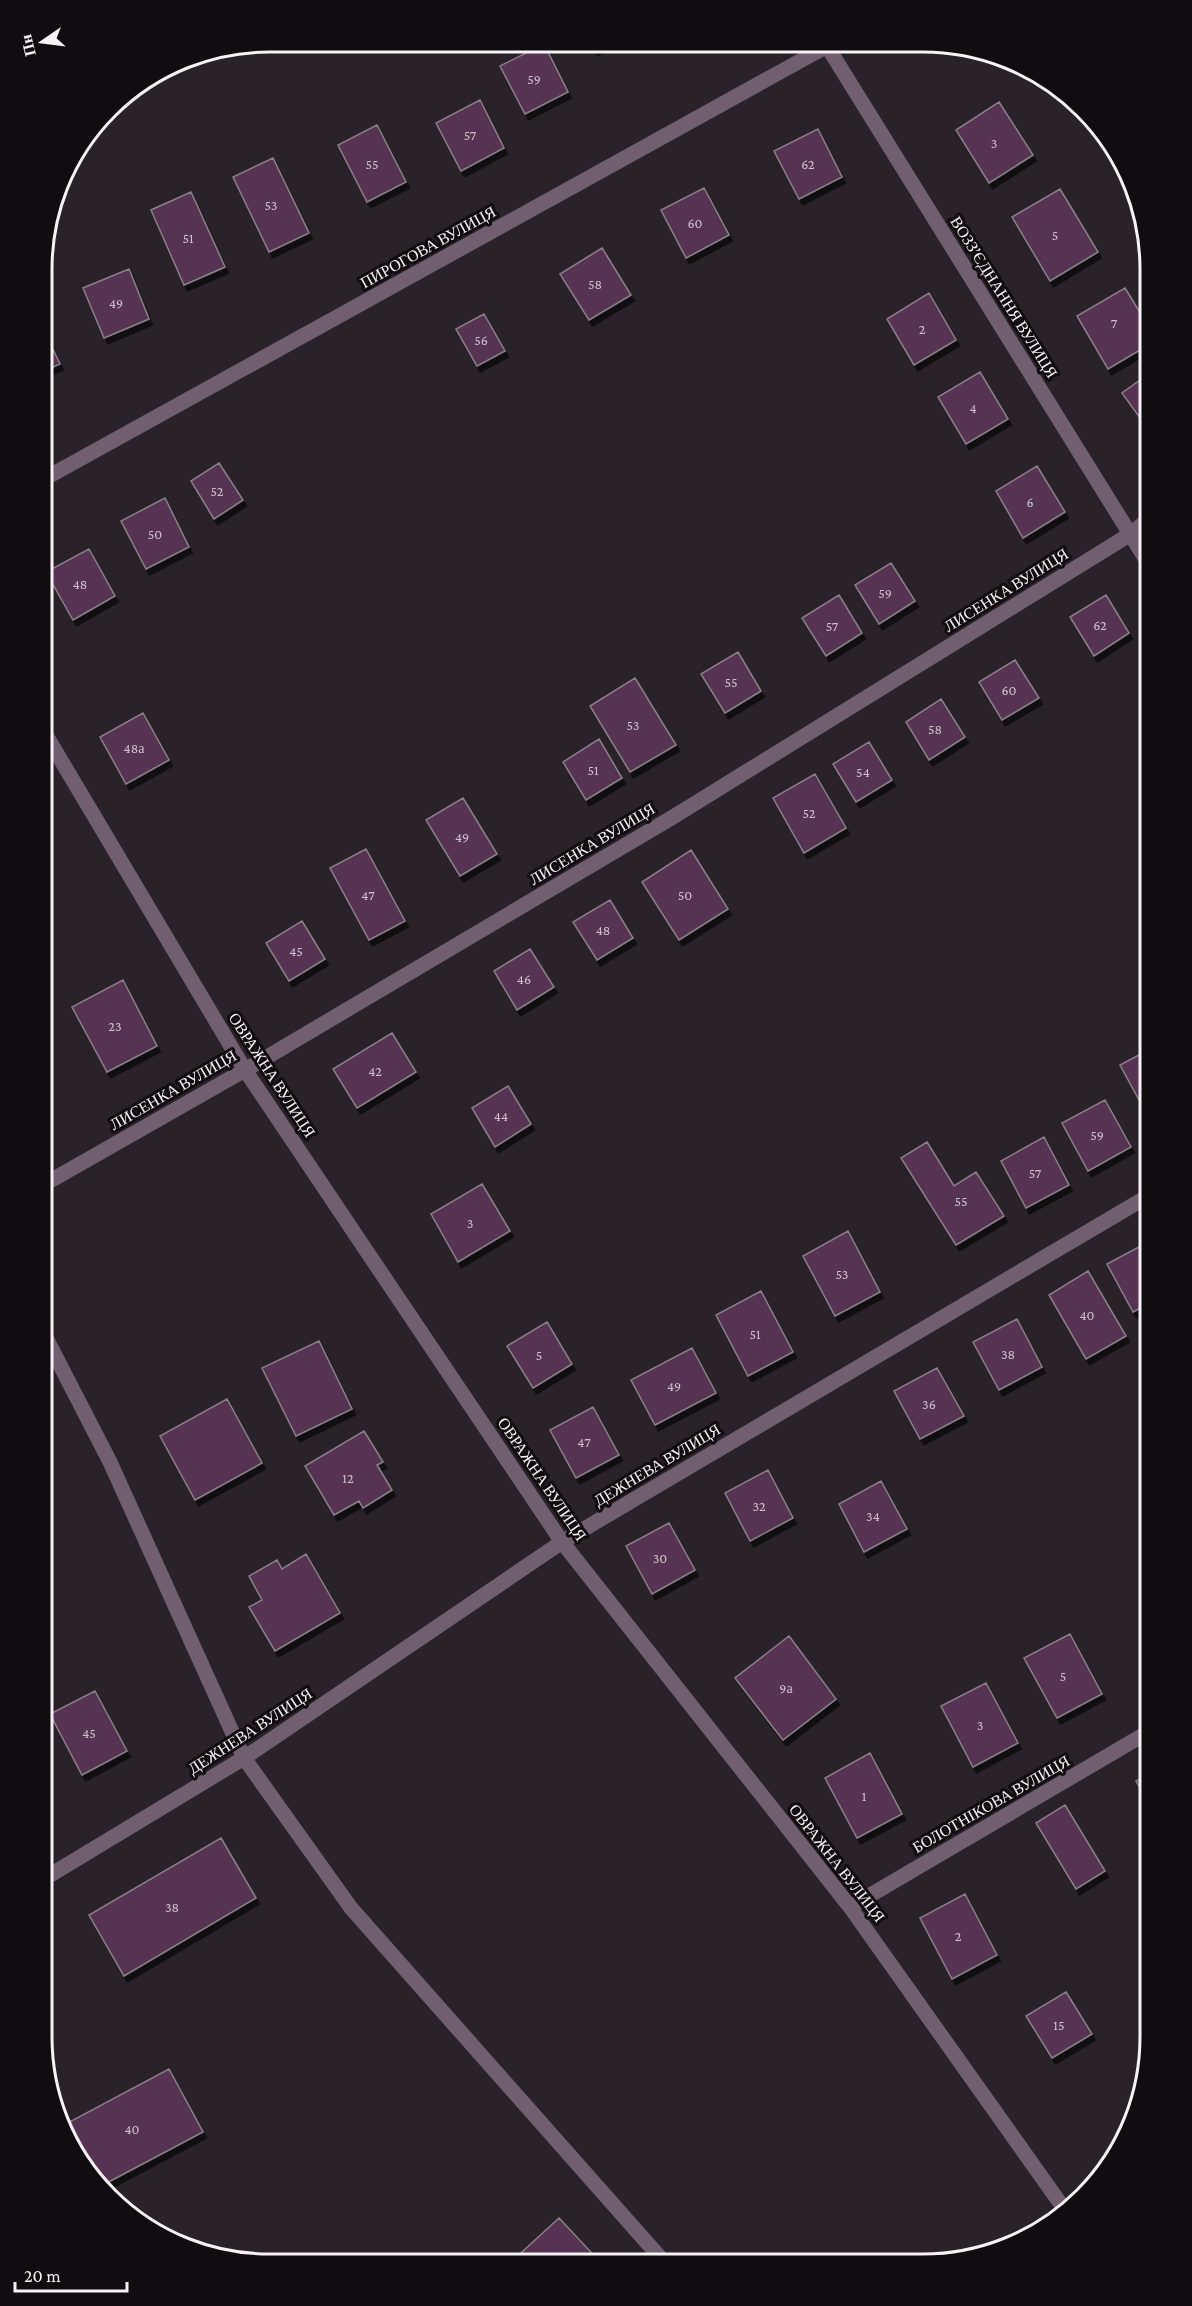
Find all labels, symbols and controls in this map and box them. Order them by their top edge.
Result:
north arrow [12,12,72,72]
text: Пн [17,33,39,58]
house number: 59 [527,71,541,87]
house number: 57 [464,127,477,143]
house number: 3 [991,135,997,151]
house number: 55 [365,156,379,172]
house number: 62 [801,156,815,172]
house number: 53 [264,197,278,213]
street label: ПИРОГОВА ВУЛИЦЯ [357,203,499,292]
street label: ВОЗЗ’ЄДНАННЯ ВУЛИЦЯ [946,213,1061,382]
house number: 60 [687,215,703,231]
house number: 5 [1052,227,1058,243]
house number: 51 [182,230,194,246]
house number: 58 [588,276,602,292]
house number: 49 [109,295,123,311]
house number: 7 [1111,315,1118,331]
house number: 2 [919,321,926,337]
house number: 56 [474,332,488,348]
house number: 4 [969,400,977,416]
house number: 52 [211,483,224,499]
house number: 6 [1026,494,1034,510]
house number: 50 [148,526,162,542]
street label: ЛИСЕНКА ВУЛИЦЯ [941,545,1072,636]
house number: 48 [73,576,87,592]
house number: 59 [878,585,892,601]
house number: 62 [1093,617,1107,633]
house number: 57 [826,618,839,634]
house number: 55 [724,674,738,690]
house number: 60 [1001,682,1017,698]
house number: 53 [626,717,640,733]
house number: 58 [928,721,942,737]
house number: 48а [124,740,145,756]
house number: 51 [587,762,599,778]
house number: 54 [856,764,870,780]
street label: ЛИСЕНКА ВУЛИЦЯ [526,800,659,889]
house number: 52 [803,805,816,821]
house number: 49 [455,829,469,845]
house number: 47 [361,887,375,903]
house number: 50 [678,887,692,903]
house number: 48 [596,922,610,938]
house number: 45 [289,943,303,959]
house number: 46 [517,971,531,987]
street label: ОВРАЖНА ВУЛИЦЯ [225,1010,319,1141]
house number: 23 [108,1018,122,1034]
street label: ЛИСЕНКА ВУЛИЦЯ [107,1047,240,1134]
house number: 42 [368,1063,382,1079]
house number: 44 [494,1108,508,1124]
house number: 59 [1090,1127,1104,1143]
house number: 57 [1029,1165,1042,1181]
house number: 55 [954,1193,968,1209]
house number: 3 [467,1215,473,1231]
house number: 53 [835,1266,849,1282]
house number: 40 [1079,1307,1095,1323]
house number: 51 [749,1326,761,1342]
house number: 38 [1001,1346,1015,1362]
house number: 5 [536,1347,542,1363]
house number: 49 [667,1378,681,1394]
house number: 36 [922,1396,936,1412]
street label: ОВРАЖНА ВУЛИЦЯ [494,1414,590,1545]
street label: ДЕЖНЕВА ВУЛИЦЯ [591,1420,724,1510]
house number: 47 [577,1434,591,1450]
house number: 12 [342,1470,354,1486]
house number: 32 [752,1498,766,1514]
house number: 34 [866,1508,880,1524]
house number: 30 [653,1550,667,1566]
house number: 5 [1060,1668,1066,1684]
house number: 9а [779,1680,793,1696]
street label: ДЕЖНЕВА ВУЛИЦЯ [185,1684,316,1778]
house number: 3 [977,1717,983,1733]
house number: 45 [82,1725,96,1741]
street label: БОЛОТНІКОВА ВУЛИЦЯ [909,1752,1073,1857]
house number: 1 [862,1788,867,1804]
street label: ОВРАЖНА ВУЛИЦЯ [785,1801,888,1926]
house number: 38 [165,1899,179,1915]
house number: 2 [955,1928,962,1944]
house number: 15 [1053,2017,1065,2033]
house number: 40 [124,2121,140,2137]
scale bar [15,2255,128,2293]
text: 20 m [24,2266,61,2286]

